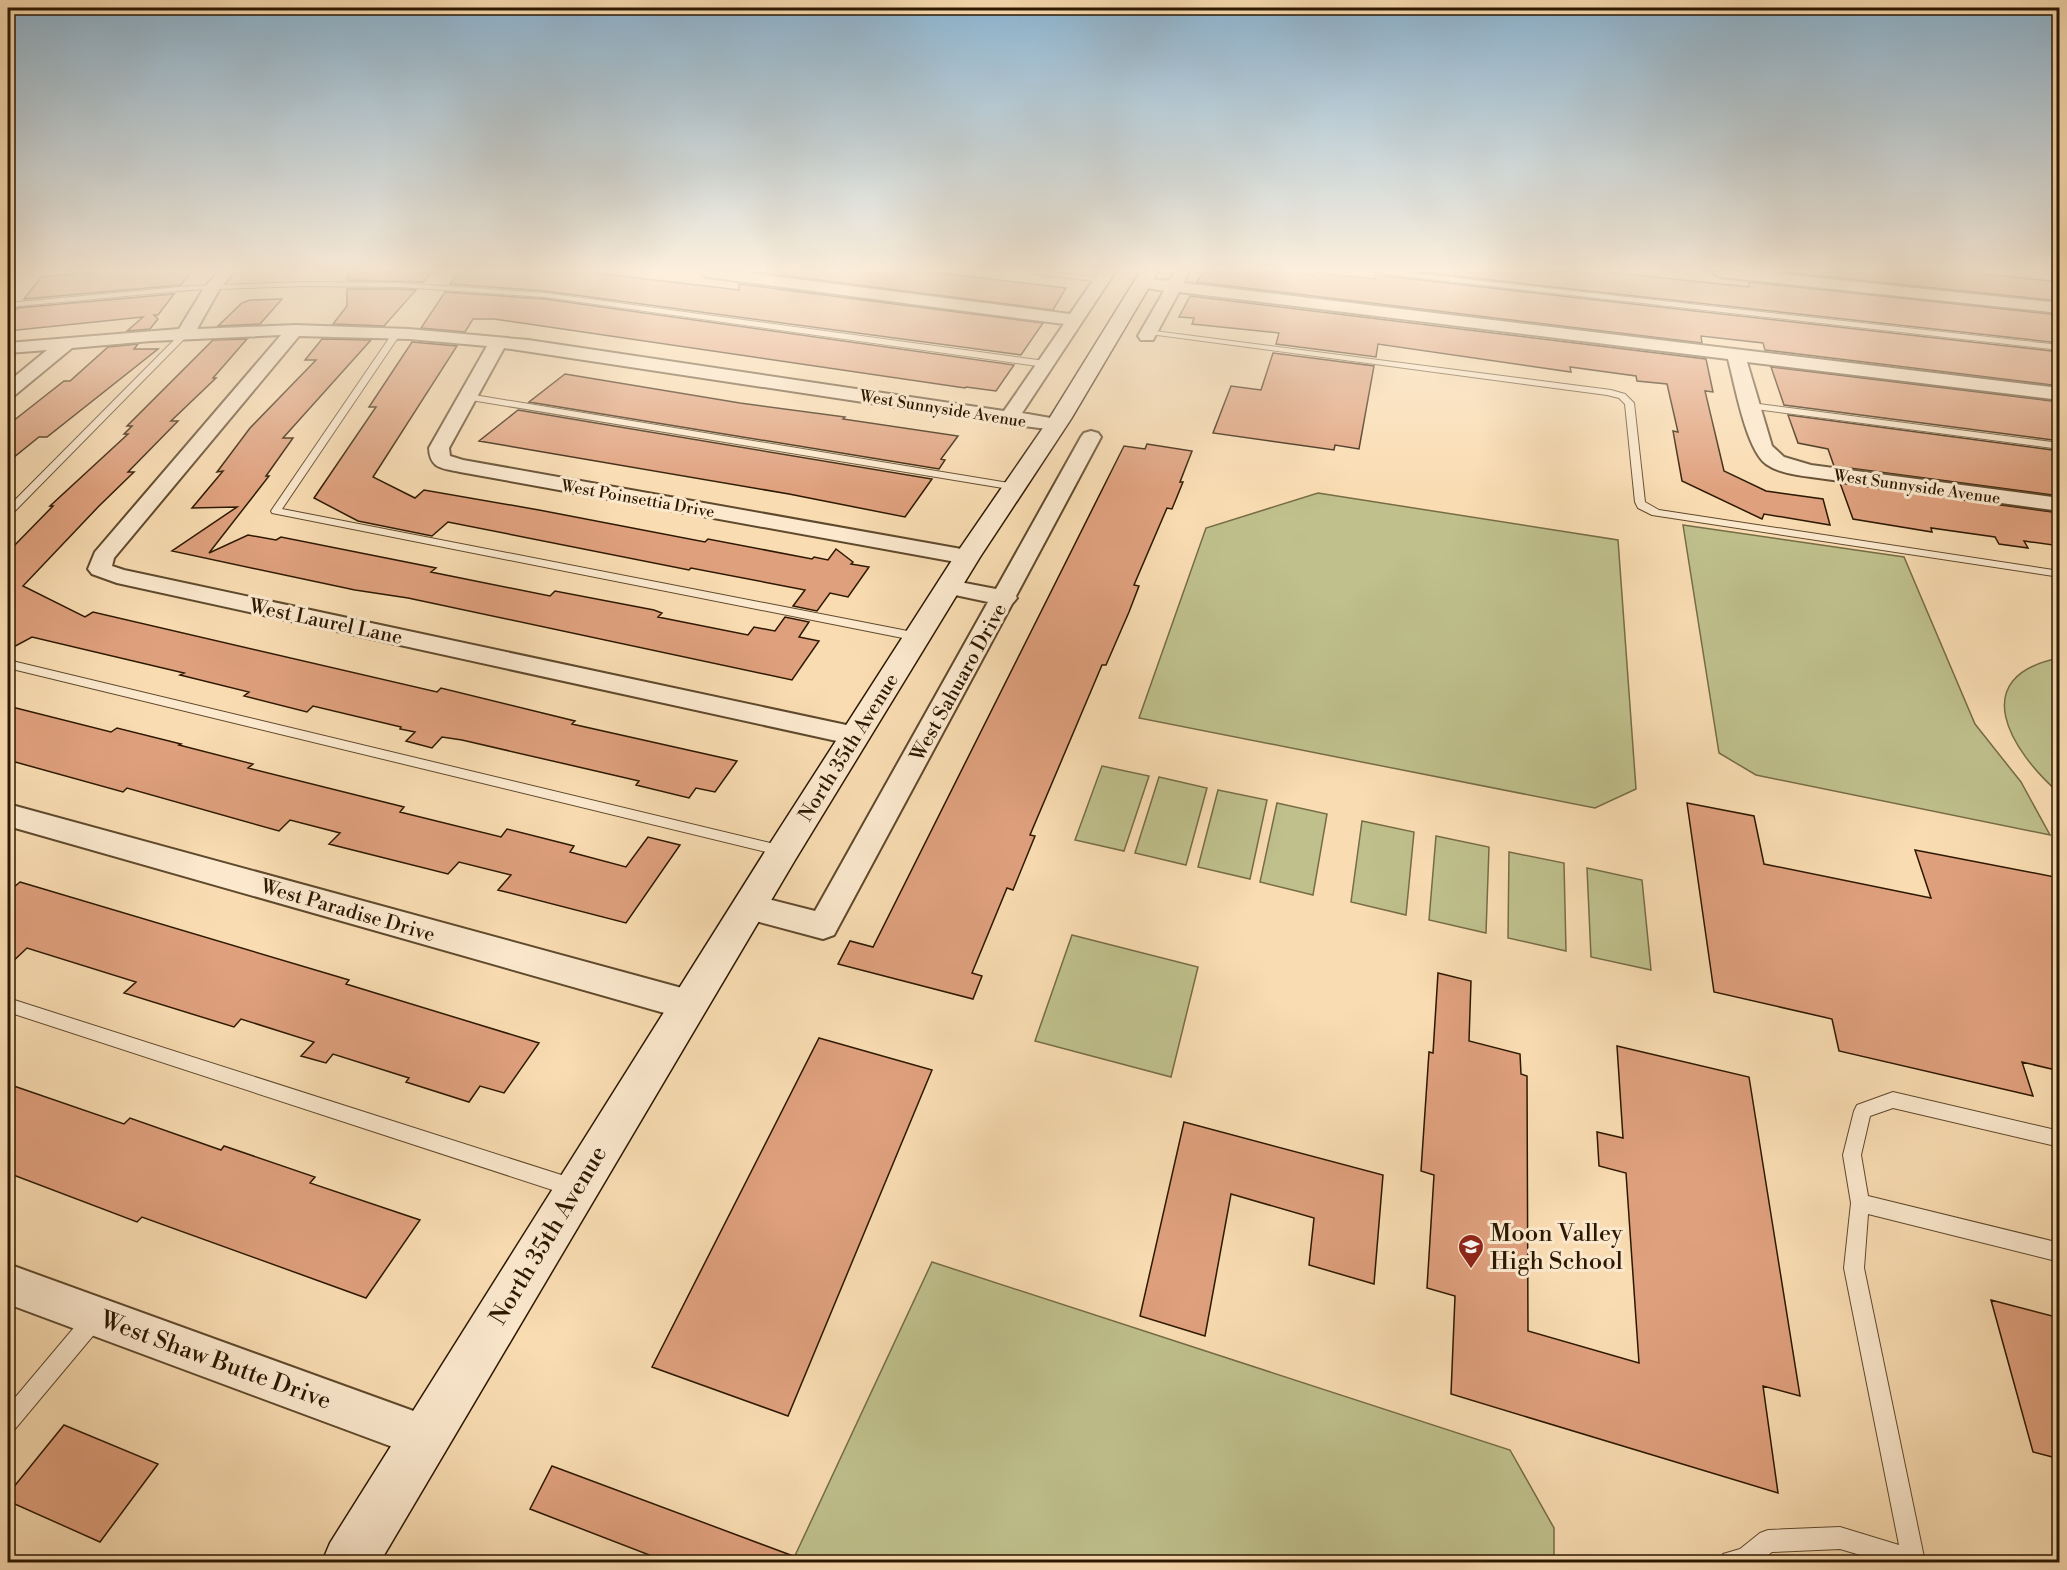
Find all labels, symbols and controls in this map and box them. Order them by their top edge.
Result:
street label: West Sunnyside Avenue [857,386,1027,432]
street label: West Sunnyside Avenue [1831,465,2002,509]
street label: West Poinsettia Drive [559,475,716,522]
street label: West Laurel Lane [246,594,405,651]
street label: West Sahuaro Drive [905,599,1013,767]
street label: North 35th Avenue [794,669,905,826]
street label: West Paradise Drive [256,874,438,948]
street label: North 35th Avenue [484,1140,614,1331]
place label: Moon Valley High School [1490,1219,1623,1277]
school or university icon: Moon Valley High School [1456,1232,1486,1270]
street label: West Shaw Butte Drive [95,1305,335,1417]

